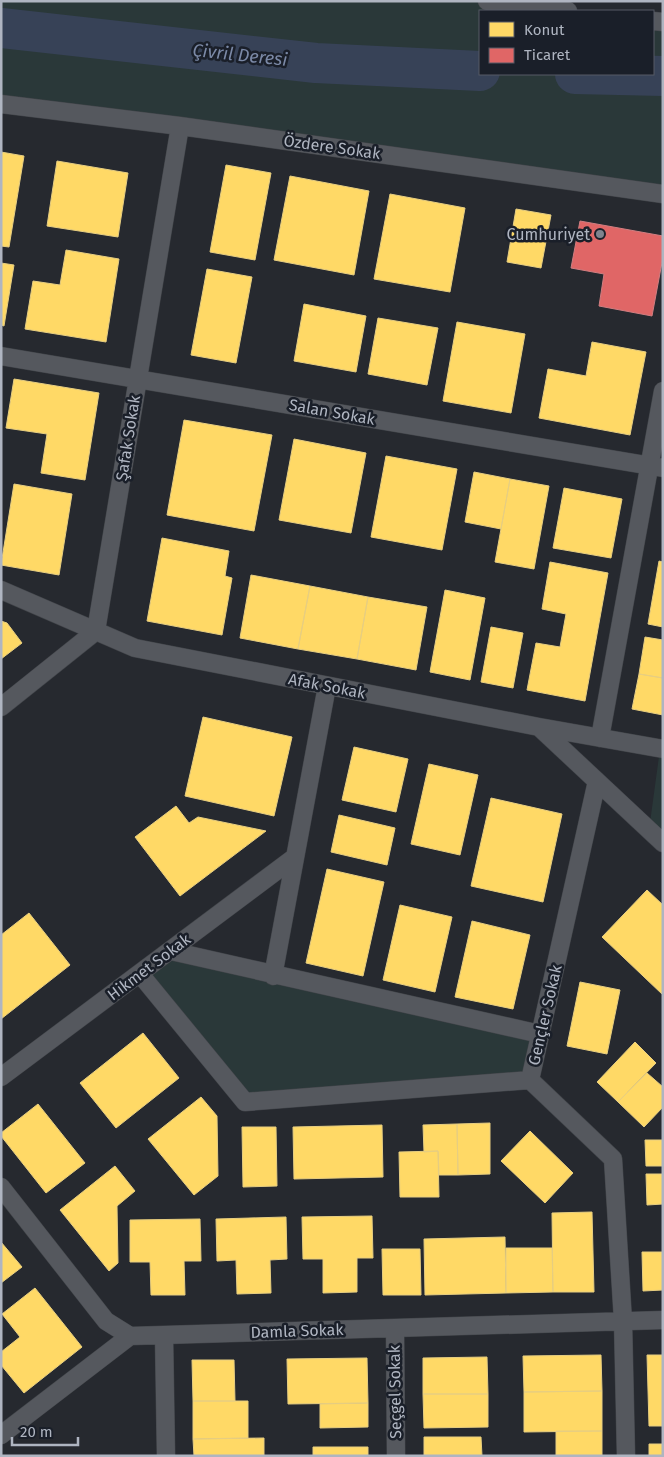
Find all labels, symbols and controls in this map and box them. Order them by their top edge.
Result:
legend [479,10,654,75]
text: Konut [524,21,565,39]
water label: Çivril Deresi [191,39,289,71]
text: Ticaret [524,46,571,64]
street label: Özdere Sokak [282,131,382,163]
place label: Cumhuriyet [507,225,590,244]
marker: Cumhuriyet [594,228,606,240]
street label: Şafak Sokak [112,393,145,482]
street label: Salan Sokak [287,395,377,429]
street label: Afak Sokak [287,669,368,703]
street label: Hikmet Sokak [104,929,195,1004]
street label: Gençler Sokak [524,962,567,1067]
street label: Damla Sokak [250,1320,345,1342]
street label: Seçgel Sokak [385,1344,406,1439]
scale bar [12,1414,79,1446]
text: 20 m [20,1423,53,1441]

